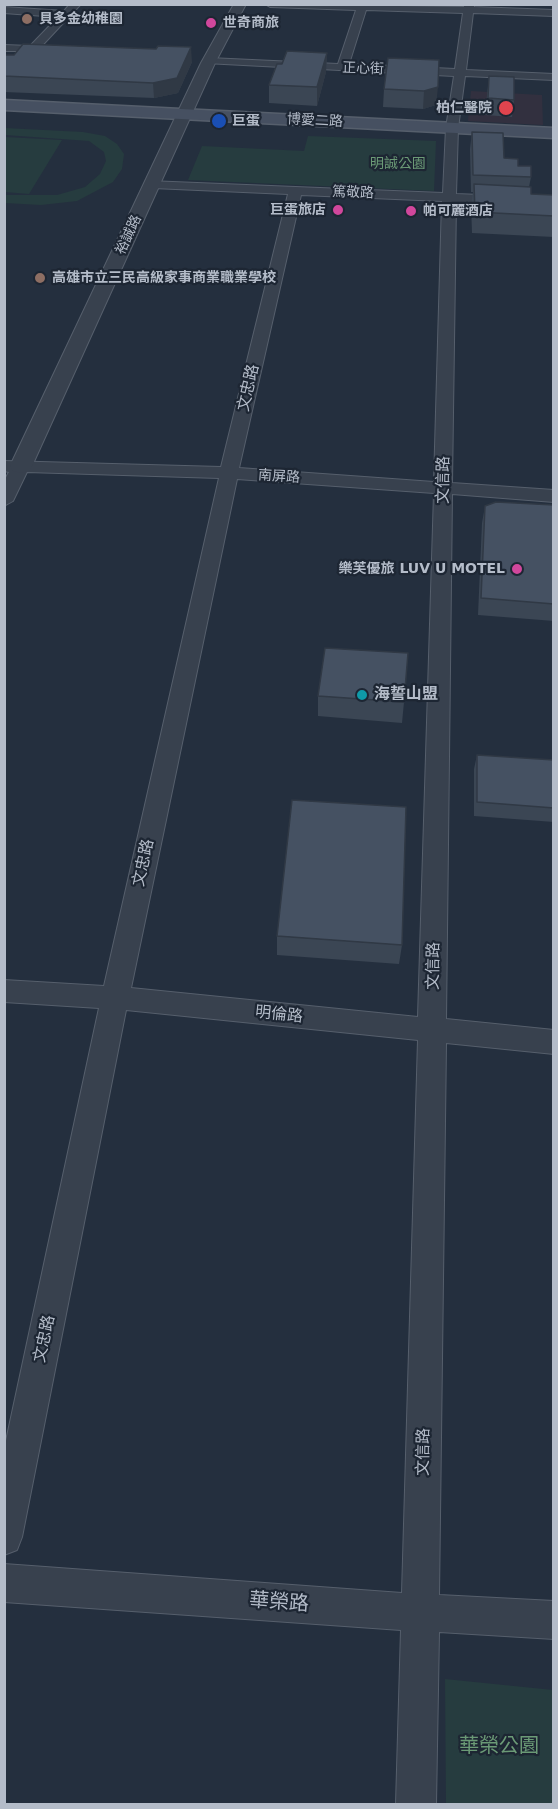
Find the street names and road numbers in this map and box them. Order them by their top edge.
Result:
street label: 正心街 [342,60,384,78]
street label: 博愛二路 [287,111,343,131]
street label: 篤敬路 [332,184,374,202]
street label: 裕誠路 [113,212,145,258]
street label: 文忠路 [234,362,264,414]
street label: 文信路 [434,456,454,504]
street label: 南屏路 [257,467,301,487]
street label: 文忠路 [130,838,158,888]
street label: 文信路 [424,942,444,990]
street label: 明倫路 [254,1003,304,1027]
street label: 文忠路 [31,1314,59,1364]
street label: 文信路 [414,1428,434,1476]
street label: 華榮路 [248,1589,310,1617]

